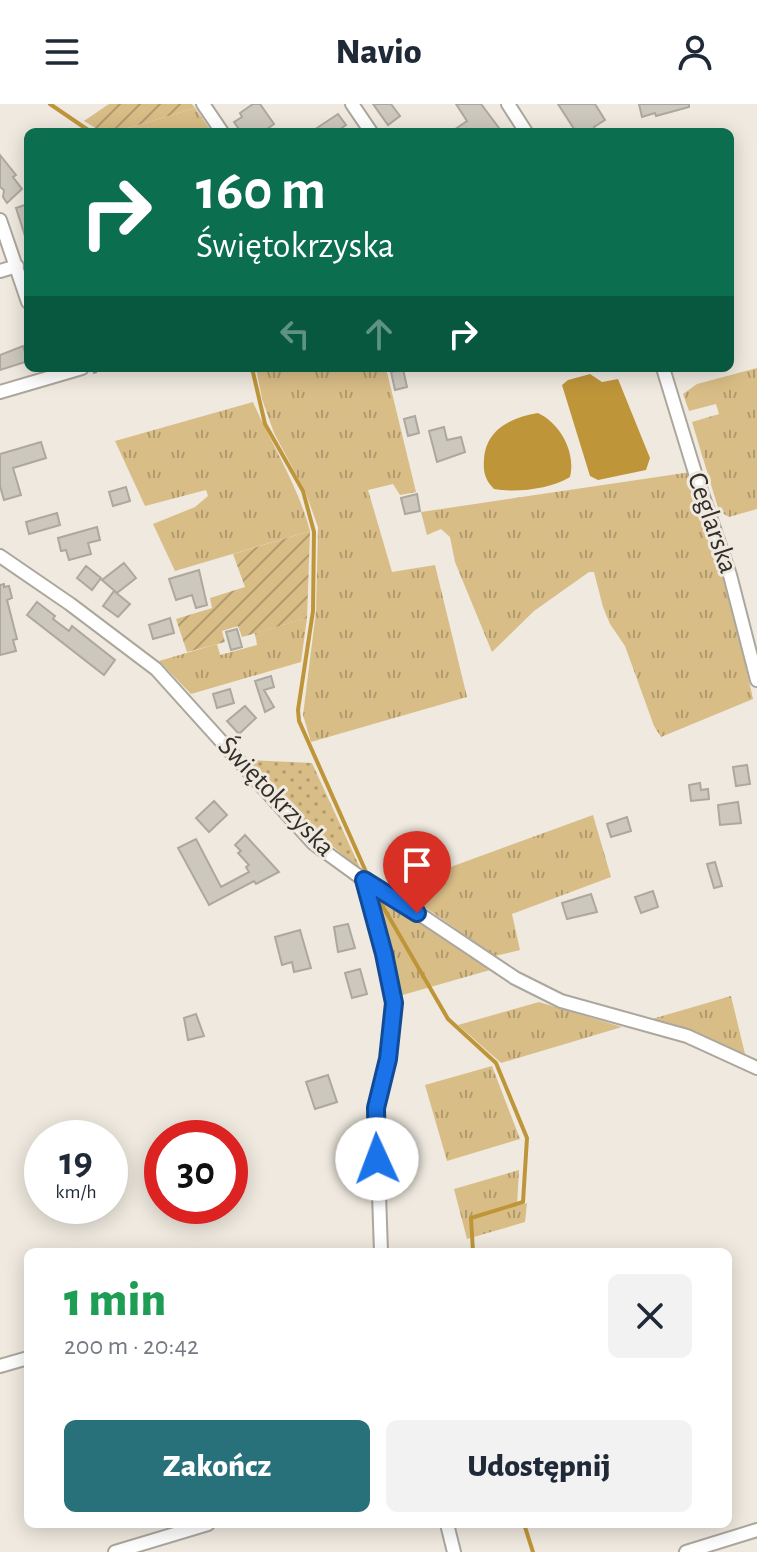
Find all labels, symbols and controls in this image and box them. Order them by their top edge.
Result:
icon: menu [40,30,84,74]
icon: person [673,30,717,74]
text: Navio [335,34,422,70]
icon: right [64,160,168,264]
text: 160 m [196,163,326,219]
text: Świętokrzyska [196,228,394,264]
icon: left [273,312,317,356]
icon: ahead [357,312,401,356]
icon: right [441,312,485,356]
street label: Ceglarska [682,469,742,577]
street label: Świętokrzyska [212,730,342,862]
pin [383,831,451,913]
icon: arrive [395,843,439,887]
position arrow [335,1117,419,1201]
speed limit sign: 30 [144,1120,248,1224]
text: 19 [59,1142,93,1182]
text: km/h [55,1182,97,1202]
button: close [608,1274,692,1358]
text: 1 min [64,1277,166,1325]
text: 200 m · 20:42 [64,1333,199,1359]
button: Zakończ [64,1420,370,1512]
button: Udostępnij [386,1420,692,1512]

